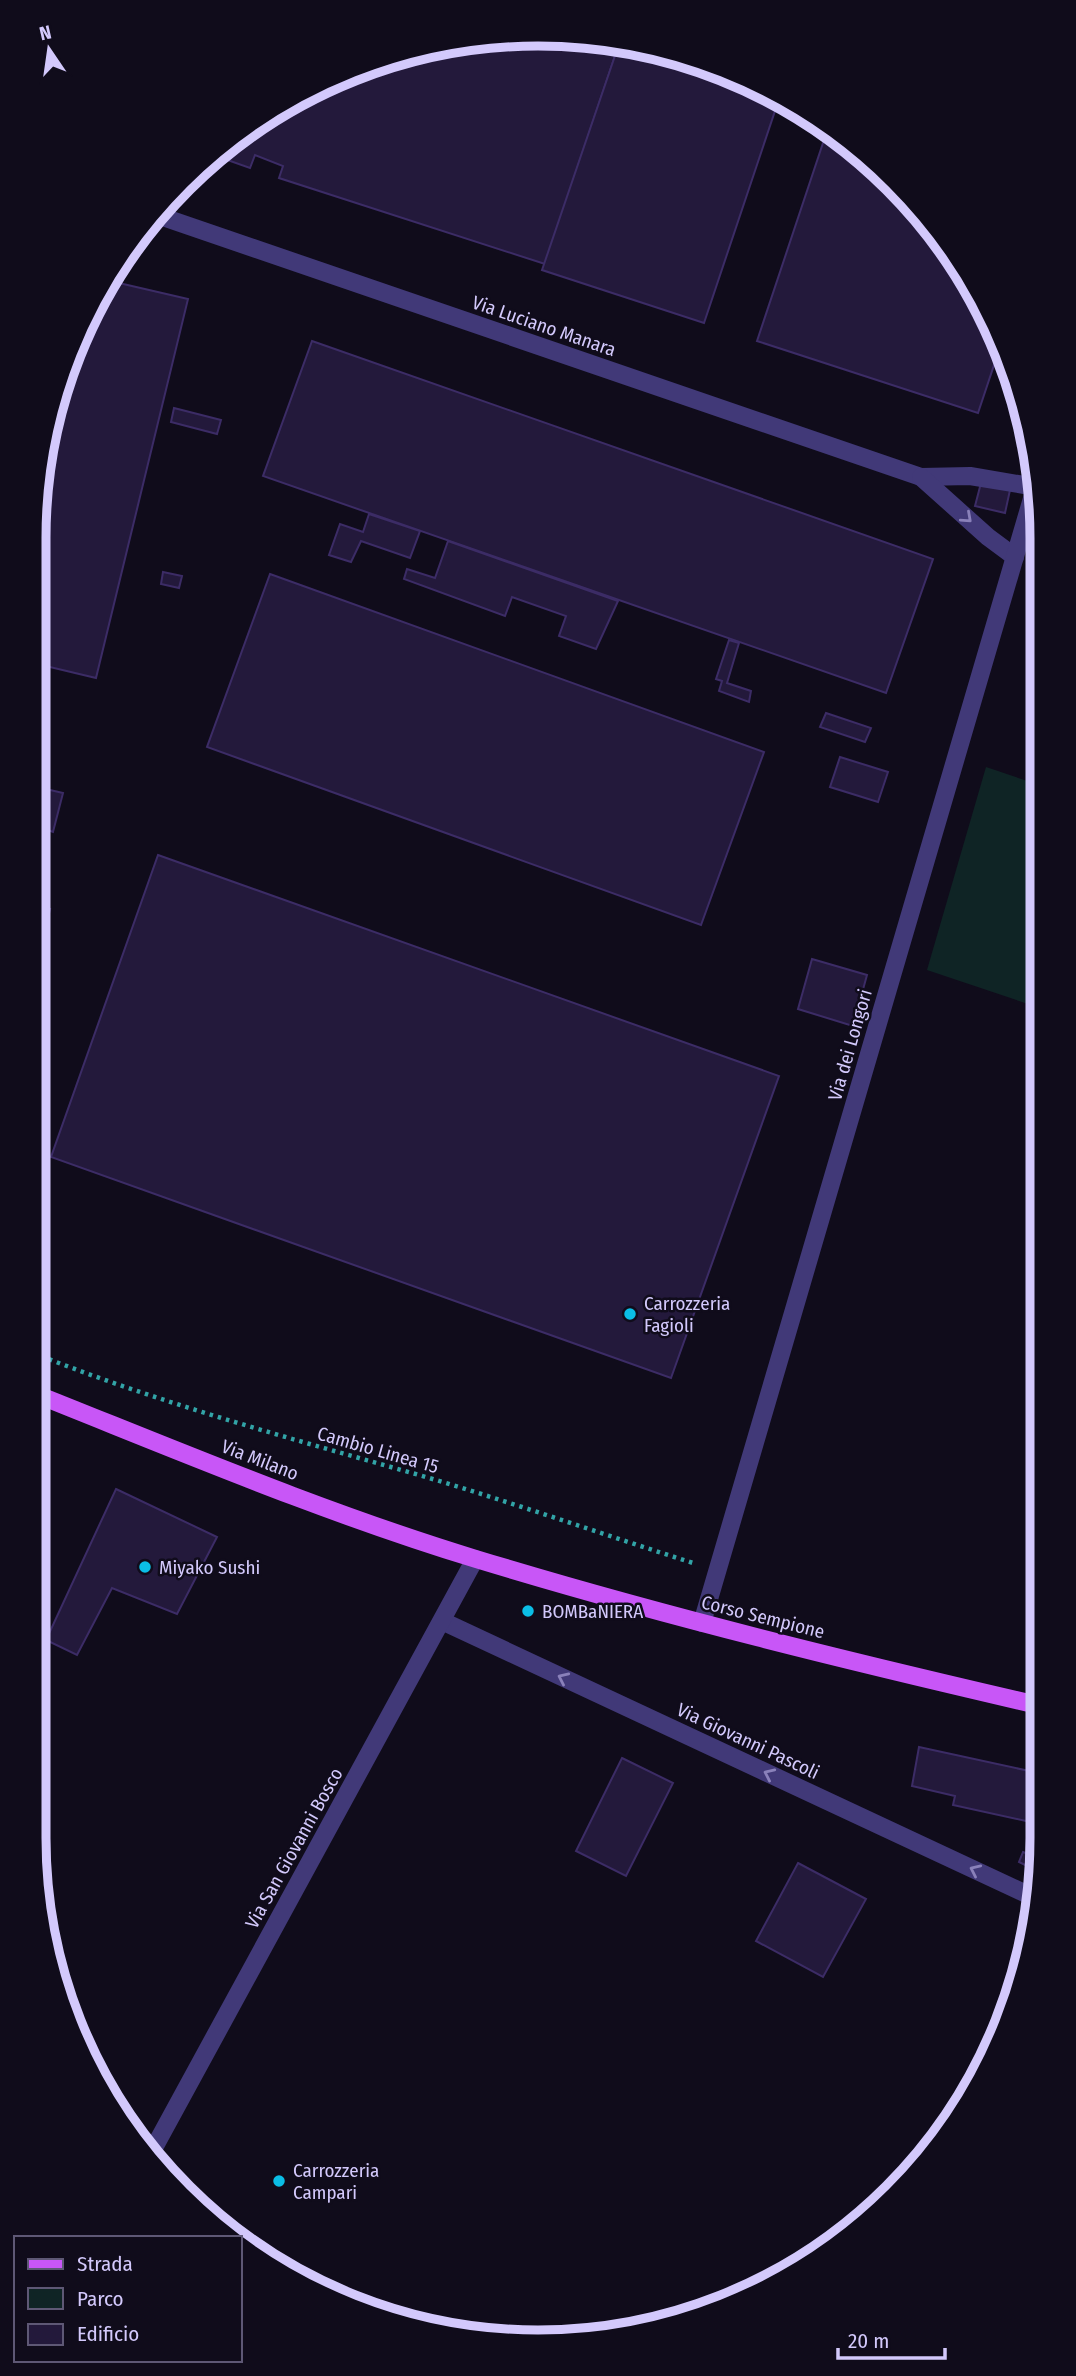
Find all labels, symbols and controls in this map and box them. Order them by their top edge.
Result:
north arrow [14,14,84,84]
text: N [37,20,53,45]
street label: Via Luciano Manara [469,291,619,361]
one-way arrow [959,510,972,522]
street label: Via dei Longori [823,987,877,1103]
place label: Carrozzeria Fagioli [644,1292,730,1337]
marker: Carrozzeria Fagioli [622,1306,638,1322]
street label: Cambio Linea 15 [315,1422,441,1478]
street label: Via Milano [218,1435,302,1485]
place label: Miyako Sushi [159,1556,260,1579]
marker: Miyako Sushi [137,1559,153,1575]
street label: Corso Sempione [699,1591,827,1643]
place label: BOMBaNIERA [542,1600,643,1623]
marker: BOMBaNIERA [520,1603,536,1619]
one-way arrow [558,1672,570,1686]
street label: Via Giovanni Pascoli [673,1698,823,1784]
street label: Via San Giovanni Bosco [240,1764,348,1932]
one-way arrow [764,1768,776,1782]
one-way arrow [970,1864,982,1878]
place label: Carrozzeria Campari [293,2159,379,2204]
marker: Carrozzeria Campari [271,2173,287,2189]
legend [14,2236,242,2362]
text: Strada [77,2251,133,2277]
text: Parco [77,2286,124,2312]
scale bar [838,2316,945,2360]
text: Edificio [77,2321,139,2347]
text: 20 m [848,2328,889,2354]

